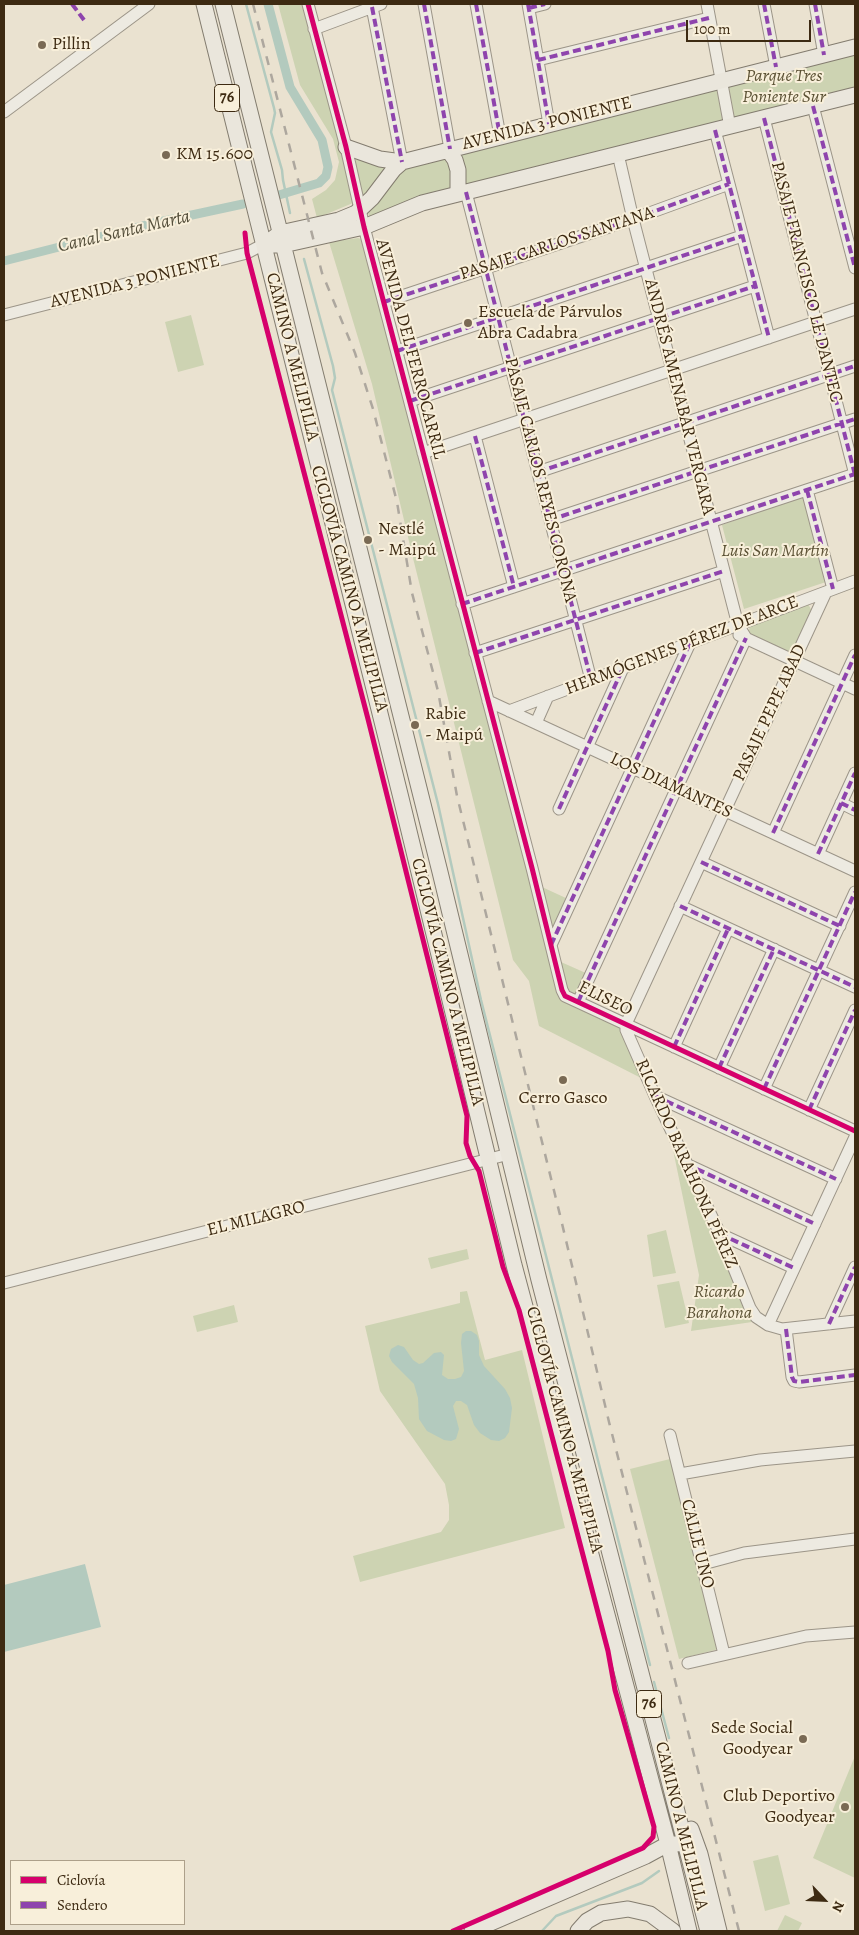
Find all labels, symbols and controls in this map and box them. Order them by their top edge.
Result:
scale bar [689,10,814,42]
text: 100 m [694,19,731,39]
place label: Pillin [52,34,91,56]
marker: Pillin [36,39,48,51]
park label: Parque Tres Poniente Sur [742,66,826,108]
road number: 76 [214,85,240,112]
street label: AVENIDA 3 PONIENTE [460,92,634,156]
place label: KM 15.600 [176,144,253,166]
marker: KM 15.600 [160,149,172,161]
street label: PASAJE FRANCISCO LE DANTEC [766,159,846,405]
street label: PASAJE CARLOS SANTANA [457,202,657,286]
water label: Canal Santa Marta [56,206,192,258]
street label: AVENIDA DEL FERROCARRIL [370,237,450,461]
street label: AVENIDA 3 PONIENTE [48,250,222,314]
street label: CAMINO A MELIPILLA [261,270,323,444]
street label: ANDRÉS AMENABAR VERGARA [639,277,719,517]
place label: Escuela de Párvulos Abra Cadabra [478,302,622,344]
marker: Escuela de Párvulos Abra Cadabra [462,317,474,329]
street label: PASAJE CARLOS REYES CORONA [499,355,581,605]
street label: CICLOVÍA CAMINO A MELIPILLA [306,463,392,715]
place label: Nestlé - Maipú [378,519,436,562]
marker: Nestlé - Maipú [362,534,374,546]
park label: Luis San Martín [721,541,829,563]
street label: HERMÓGENES PÉREZ DE ARCE [562,591,802,701]
street label: PASAJE PEPE ABAD [729,641,811,785]
place label: Rabie - Maipú [425,704,483,746]
marker: Rabie - Maipú [409,719,421,731]
street label: LOS DIAMANTES [606,748,736,824]
street label: CICLOVÍA CAMINO A MELIPILLA [406,856,488,1108]
street label: ELISEO [574,977,636,1021]
street label: RICARDO BARAHONA PÉREZ [630,1056,742,1272]
marker: Cerro Gasco [557,1074,569,1086]
place label: Cerro Gasco [519,1088,607,1110]
street label: EL MILAGRO [205,1196,307,1242]
park label: Ricardo Barahona [686,1282,752,1325]
street label: CICLOVÍA CAMINO A MELIPILLA [521,1304,607,1556]
street label: CALLE UNO [675,1497,719,1591]
road number: 76 [636,1690,662,1718]
place label: Sede Social Goodyear [711,1718,793,1760]
marker: Sede Social Goodyear [797,1733,809,1745]
street label: CAMINO A MELIPILLA [650,1739,712,1913]
place label: Club Deportivo Goodyear [723,1786,835,1828]
marker: Club Deportivo Goodyear [839,1801,851,1813]
legend [10,1860,185,1925]
text: Ciclovía [57,1870,105,1890]
north arrow [799,1875,849,1925]
text: Sendero [57,1895,107,1915]
text: N [827,1898,849,1915]

